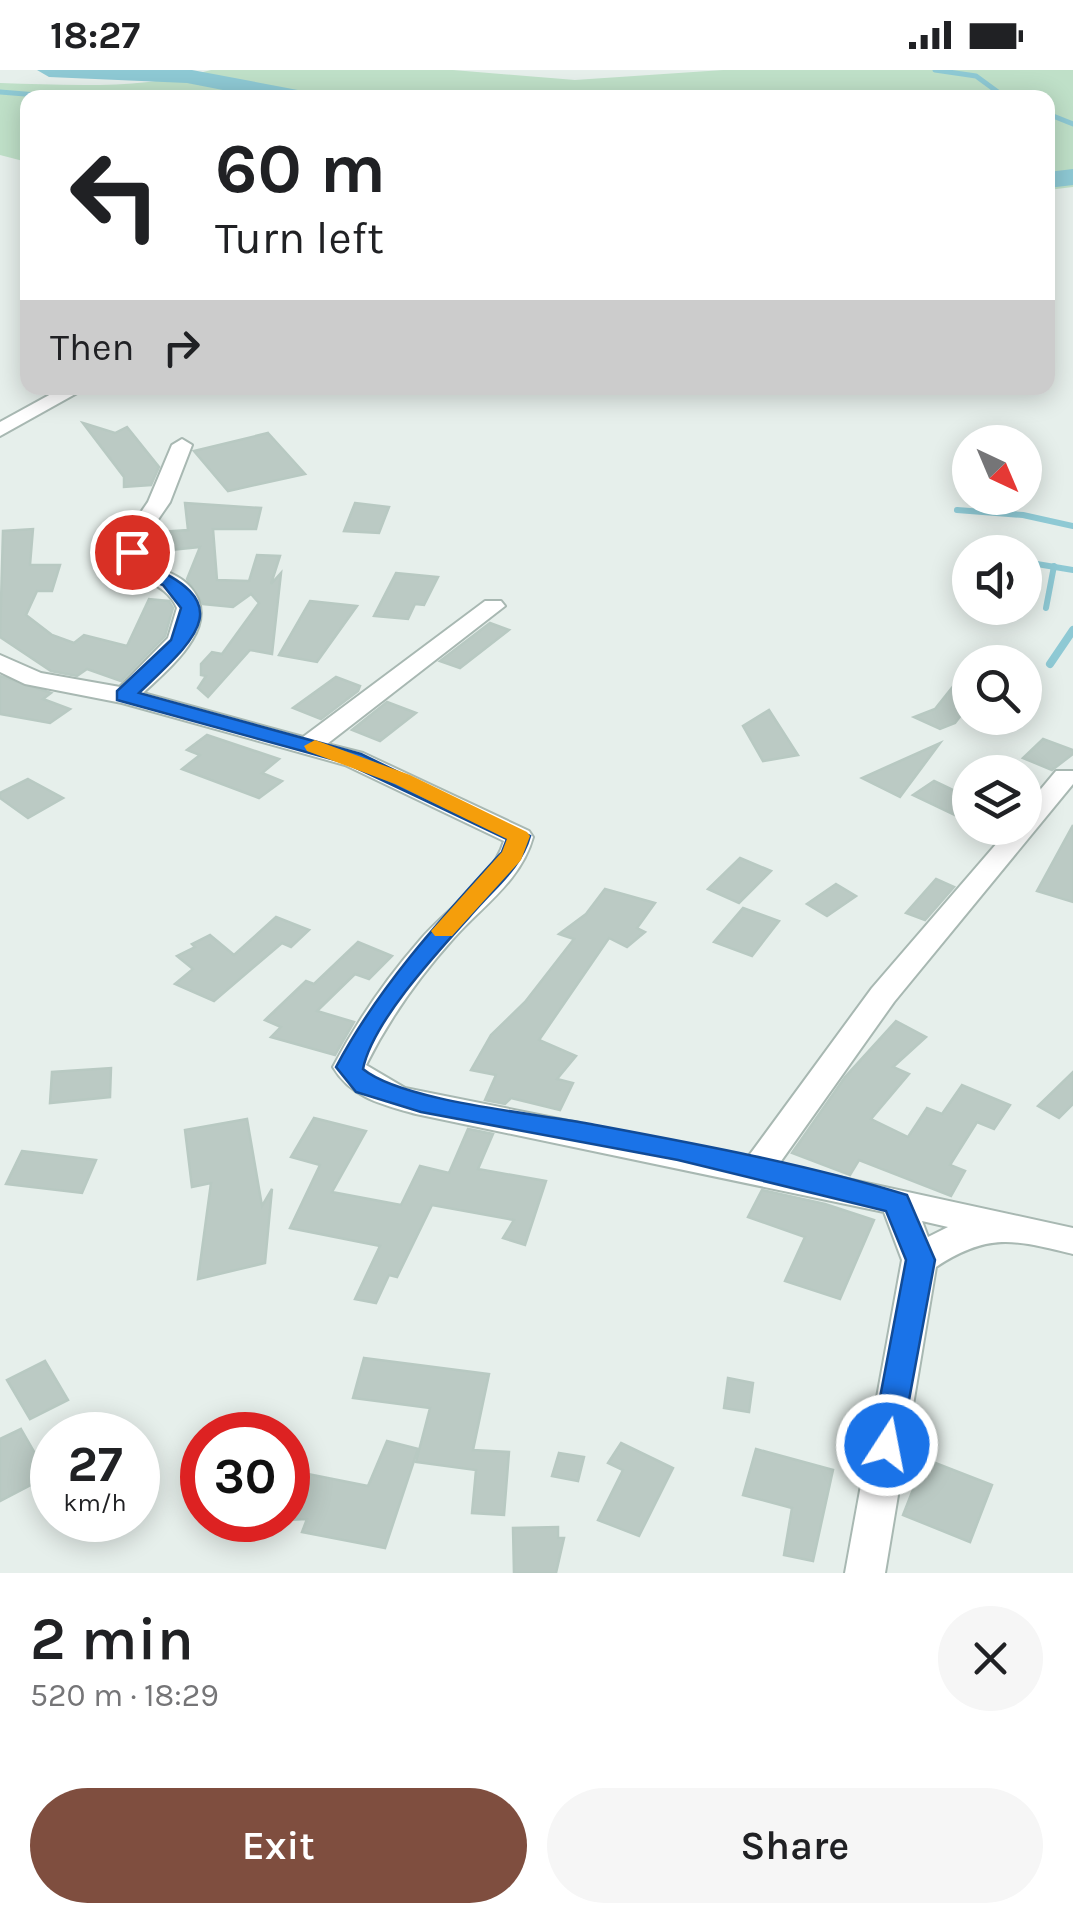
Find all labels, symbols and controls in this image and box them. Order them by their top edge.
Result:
text: 18:27 [50,13,140,58]
text: 60 m [215,128,386,210]
icon: left [50,130,180,260]
text: Turn left [215,212,384,264]
icon: right [154,320,209,375]
text: Then [50,325,134,370]
north arrow [952,425,1042,515]
map controls [952,425,1042,845]
pin [90,510,175,595]
icon: arrive [105,525,160,580]
button: sound [952,535,1042,625]
button: search [952,645,1042,735]
button: layers [952,755,1042,845]
position arrow [835,1393,939,1497]
speed limit sign: 30 [180,1412,310,1542]
text: 27 [67,1435,123,1494]
text: km/h [63,1488,127,1517]
text: 2 min [30,1604,194,1674]
button: close [938,1606,1043,1711]
text: 520 m · 18:29 [30,1677,219,1714]
button: Exit [30,1788,527,1903]
button: Share [547,1788,1043,1903]

